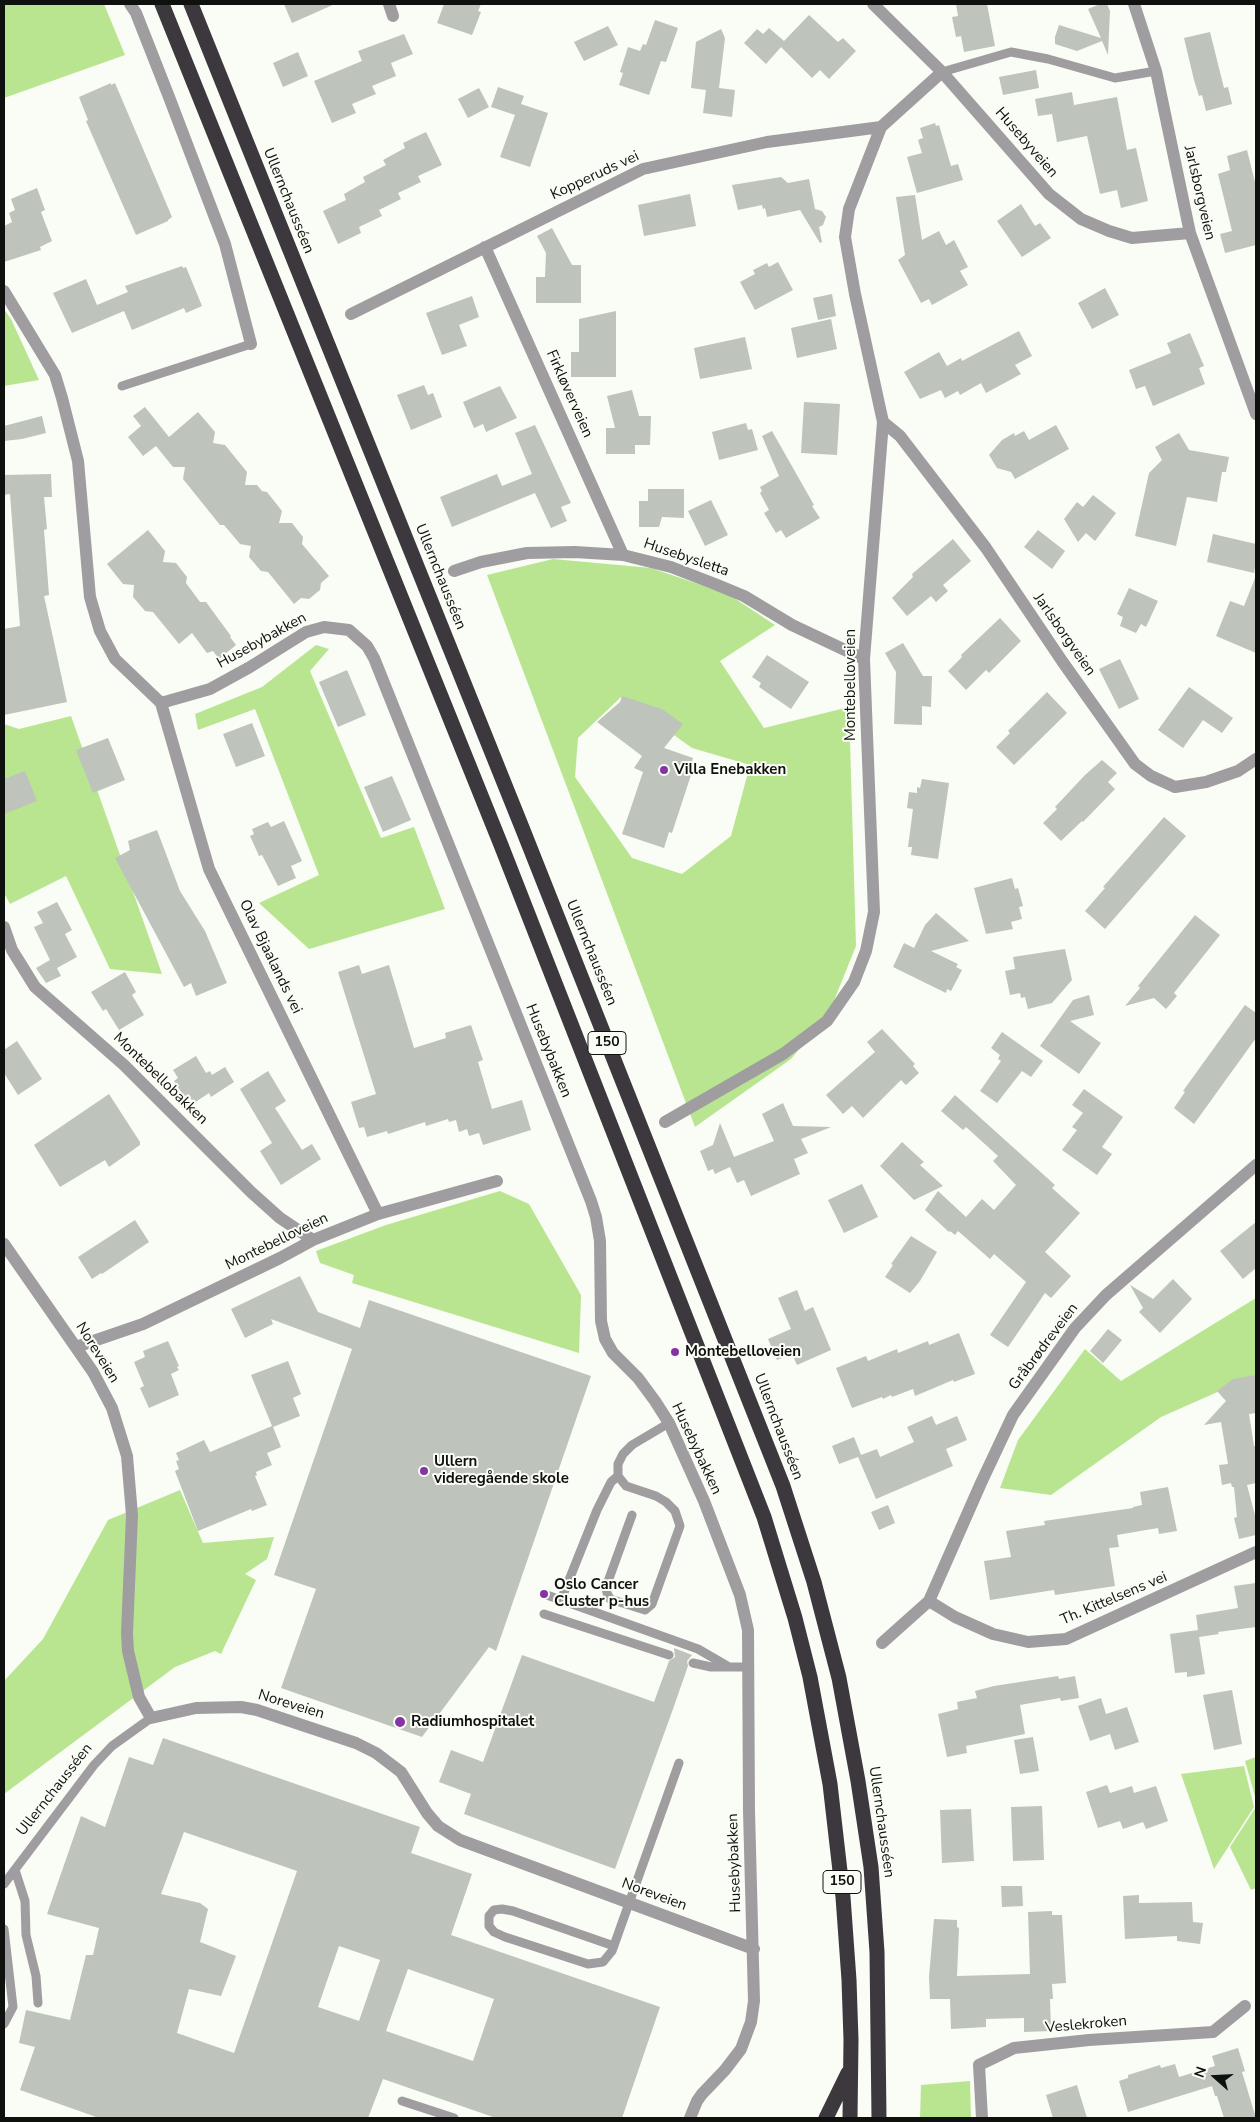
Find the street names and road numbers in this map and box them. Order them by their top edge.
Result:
street label: Husebyveien [991,104,1061,182]
street label: Jarlsborgveien [1179,144,1219,242]
street label: Ullernchausséen [259,146,317,256]
street label: Kopperuds vei [548,148,642,204]
street label: Firkløverveien [542,347,596,441]
street label: Ullernchausséen [411,522,469,632]
street label: Husebysletta [641,535,731,581]
street label: Jarlsborgveien [1029,590,1099,680]
street label: Husebybakken [214,609,310,673]
street label: Montebelloveien [842,629,860,741]
street label: Olav Bjaalands vei [235,897,305,1017]
street label: Ullernchausséen [562,898,620,1008]
street label: Husebybakken [521,1002,575,1100]
street label: Montebellobakken [109,1029,211,1129]
road number: 150 [588,1032,626,1054]
street label: Montebelloveien [223,1209,331,1275]
street label: Gråbrødreveien [1006,1300,1082,1394]
street label: Noreveien [71,1319,123,1387]
street label: Ullernchausséen [749,1371,807,1483]
street label: Husebybakken [667,1400,725,1498]
street label: Th. Kittelsens vei [1058,1568,1170,1630]
street label: Noreveien [256,1686,326,1724]
street label: Ullernchausséen [13,1740,97,1840]
street label: Ullernchausséen [864,1765,898,1879]
street label: Husebybakken [724,1813,746,1913]
road number: 150 [823,1870,861,1894]
street label: Noreveien [619,1875,689,1915]
street label: Veslekroken [1044,2012,1128,2038]

